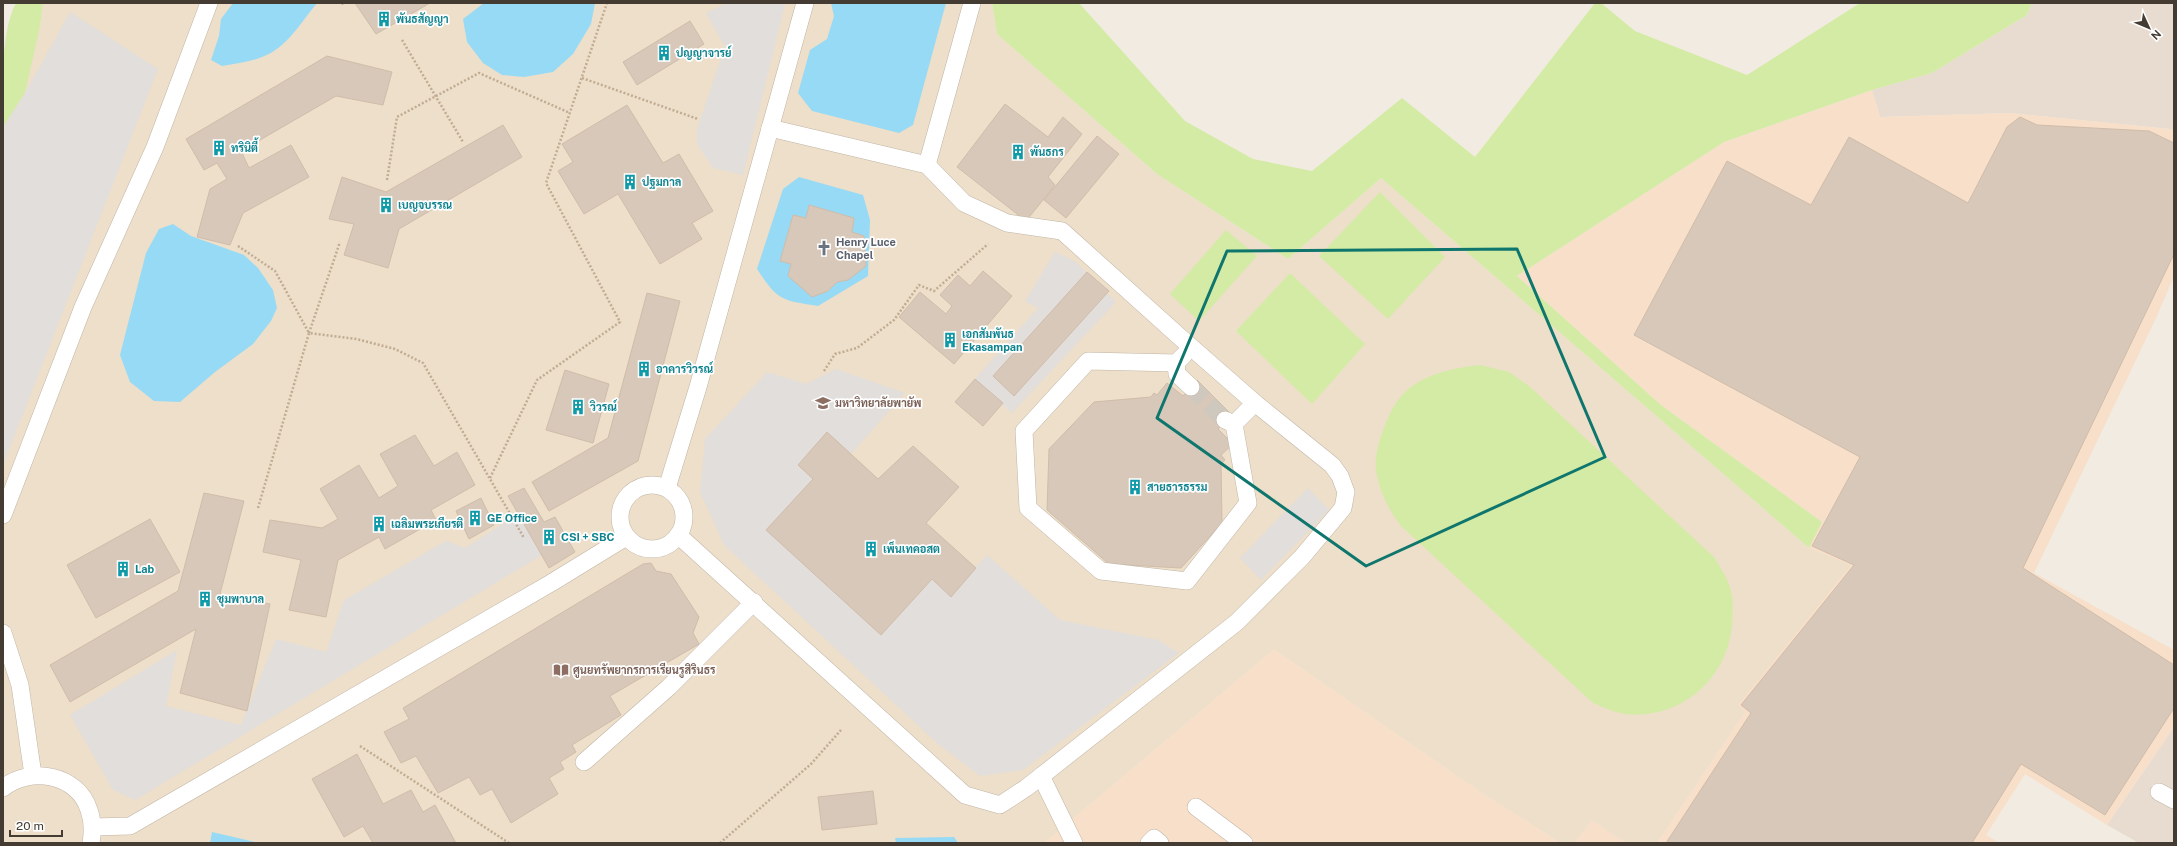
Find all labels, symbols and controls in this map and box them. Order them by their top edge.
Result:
north arrow [2129,8,2169,48]
building icon: พันธสัญญา [375,10,393,28]
place label: พันธสัญญา [396,12,449,26]
text: N [2149,28,2163,42]
building icon: ปญญาจารย์ [655,44,673,62]
place label: ปญญาจารย์ [676,45,732,60]
place label: ทรินิตี้ [231,137,259,154]
building icon: ทรินิตี้ [210,139,228,157]
building icon: พันธกร [1009,143,1027,161]
place label: พันธกร [1030,145,1064,158]
building icon: ปฐมกาล [621,173,639,191]
place label: ปฐมกาล [642,176,681,190]
building icon: เบญจบรรณ [377,196,395,214]
place label: เบญจบรรณ [398,199,452,212]
place label: Henry Luce Chapel [836,236,896,261]
church icon: Henry Luce Chapel [815,239,833,257]
place label: เอกสัมพันธ Ekasampan [962,327,1023,353]
building icon: เอกสัมพันธ Ekasampan [941,331,959,349]
building icon: อาคารวิวรณ์ [635,360,653,378]
place label: อาคารวิวรณ์ [656,361,714,375]
school or university icon: มหาวิทยาลัยพายัพ [814,394,832,412]
place label: มหาวิทยาลัยพายัพ [835,396,921,409]
building icon: วิวรณ์ [569,398,587,416]
place label: วิวรณ์ [589,399,618,413]
building icon: สายธารธรรม [1126,478,1144,496]
place label: สายธารธรรม [1147,481,1208,493]
building icon: GE Office [466,509,484,527]
place label: GE Office [487,512,537,524]
building icon: เฉลิมพระเกียรติ [370,515,388,533]
place label: เฉลิมพระเกียรติ [391,516,463,530]
building icon: CSI + SBC [540,528,558,546]
place label: CSI + SBC [561,531,614,543]
building icon: เพ็นเทคอสต [862,540,880,558]
place label: เพ็นเทคอสต [883,541,940,555]
building icon: Lab [114,560,132,578]
place label: Lab [135,563,154,575]
building icon: ชุมพาบาล [196,590,214,608]
place label: ชุมพาบาล [217,593,264,607]
library icon: ศูนยทรัพยากรการเรียนรูสิรินธร [552,661,570,679]
place label: ศูนยทรัพยากรการเรียนรูสิรินธร [573,662,716,678]
scale bar [10,812,62,838]
text: 20 m [16,819,44,833]

